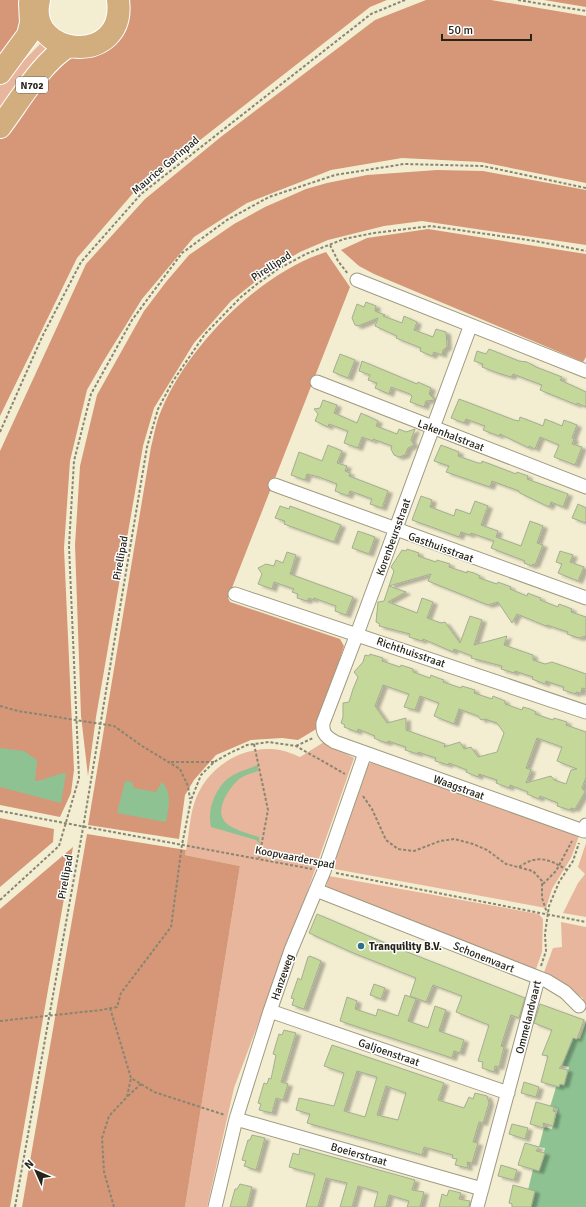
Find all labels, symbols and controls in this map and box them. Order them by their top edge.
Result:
scale bar [442,16,531,42]
text: 50 m [448,23,473,38]
road number: N702 [16,77,48,93]
street label: Maurice Garinpad [129,133,202,197]
street label: Pirellipad [249,249,294,284]
street label: Lakenhalstraat [416,417,486,454]
street label: Korenbeursstraat [373,497,414,578]
street label: Gasthuisstraat [406,530,475,565]
street label: Pirellipad [110,535,131,581]
street label: Richthuisstraat [375,635,447,670]
street label: Waagstraat [432,772,486,803]
street label: Koopvaarderspad [254,843,336,872]
street label: Pirellipad [55,854,76,900]
street label: Schonenvaart [451,939,516,976]
place label: Tranquility B.V. [369,940,442,953]
marker: Tranquility B.V. [356,941,366,951]
street label: Hanzeweg [268,952,297,1002]
street label: Ommelandvaart [513,979,544,1055]
street label: Galjoenstraat [357,1036,421,1069]
street label: Boeierstraat [329,1140,389,1169]
north arrow [16,1151,56,1191]
text: N [22,1157,37,1172]

